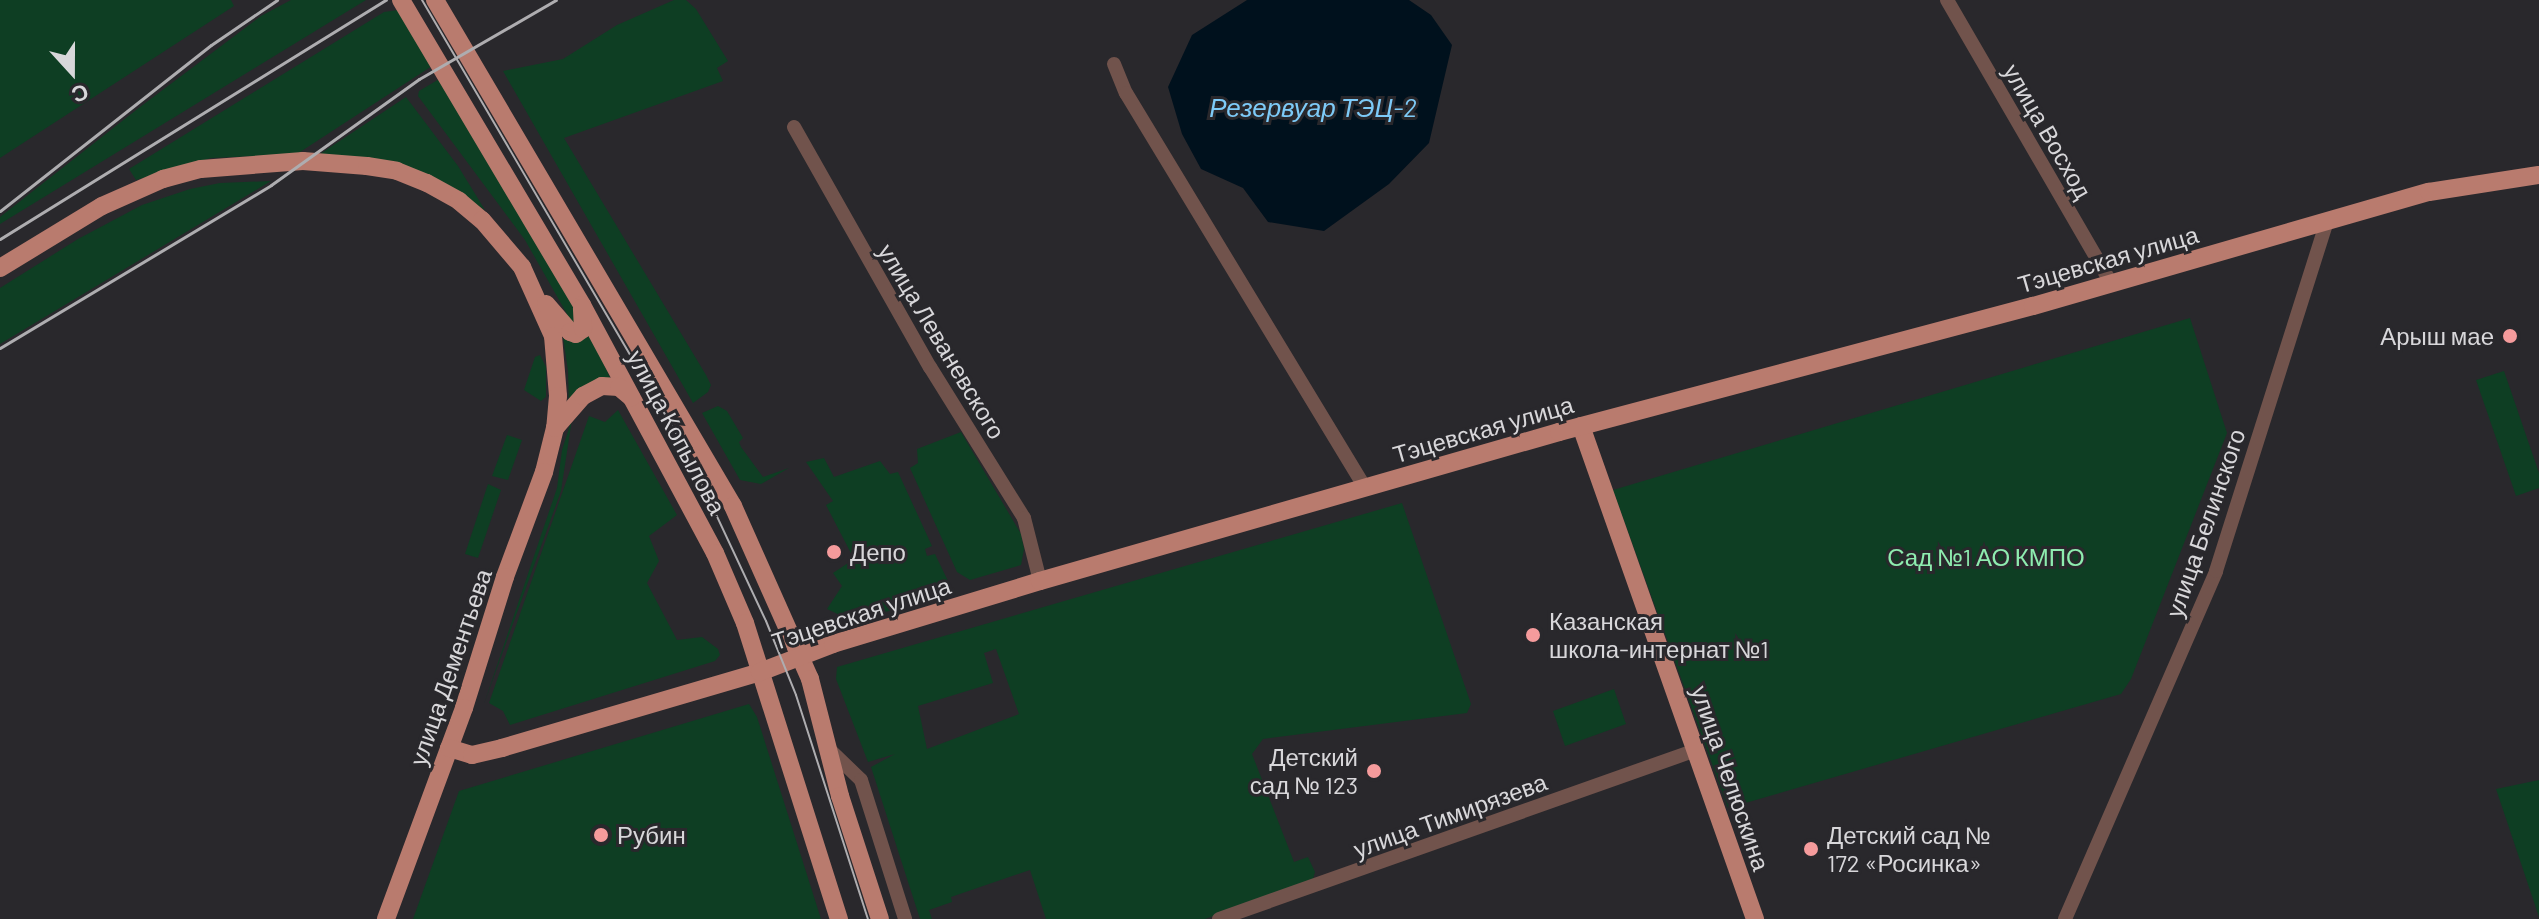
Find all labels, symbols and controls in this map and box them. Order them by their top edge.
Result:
north arrow [32,32,112,112]
street label: улица Восход [1998,59,2098,203]
text: С [69,79,93,109]
water label: Резервуар ТЭЦ-2 [1209,91,1417,123]
street label: Тэцевская улица [2014,219,2202,299]
street label: улица Леваневского [872,238,1012,444]
place label: Арыш мае [2380,322,2494,350]
marker: Арыш мае [2501,327,2519,345]
street label: улица Копылова [622,345,732,519]
street label: Тэцевская улица [1389,389,1577,469]
street label: улица Белинского [2159,425,2251,621]
place label: Депо [850,538,906,566]
marker: Депо [825,543,843,561]
park label: Сад №1 АО КМПО [1887,543,2085,571]
street label: улица Дементьева [403,565,497,769]
street label: Тэцевская улица [768,571,954,655]
place label: Казанская школа-интернат №1 [1549,607,1769,663]
marker: Казанская школа-интернат №1 [1524,626,1542,644]
street label: улица Челюскина [1686,682,1776,874]
place label: Детский сад № 123 [1250,743,1358,799]
marker: Детский сад № 123 [1365,762,1383,780]
street label: улица Тимирязева [1349,767,1551,863]
place label: Рубин [617,821,686,849]
place label: Детский сад № 172 «Росинка» [1827,821,1991,877]
marker: Рубин [592,826,610,844]
marker: Детский сад № 172 «Росинка» [1802,840,1820,858]

